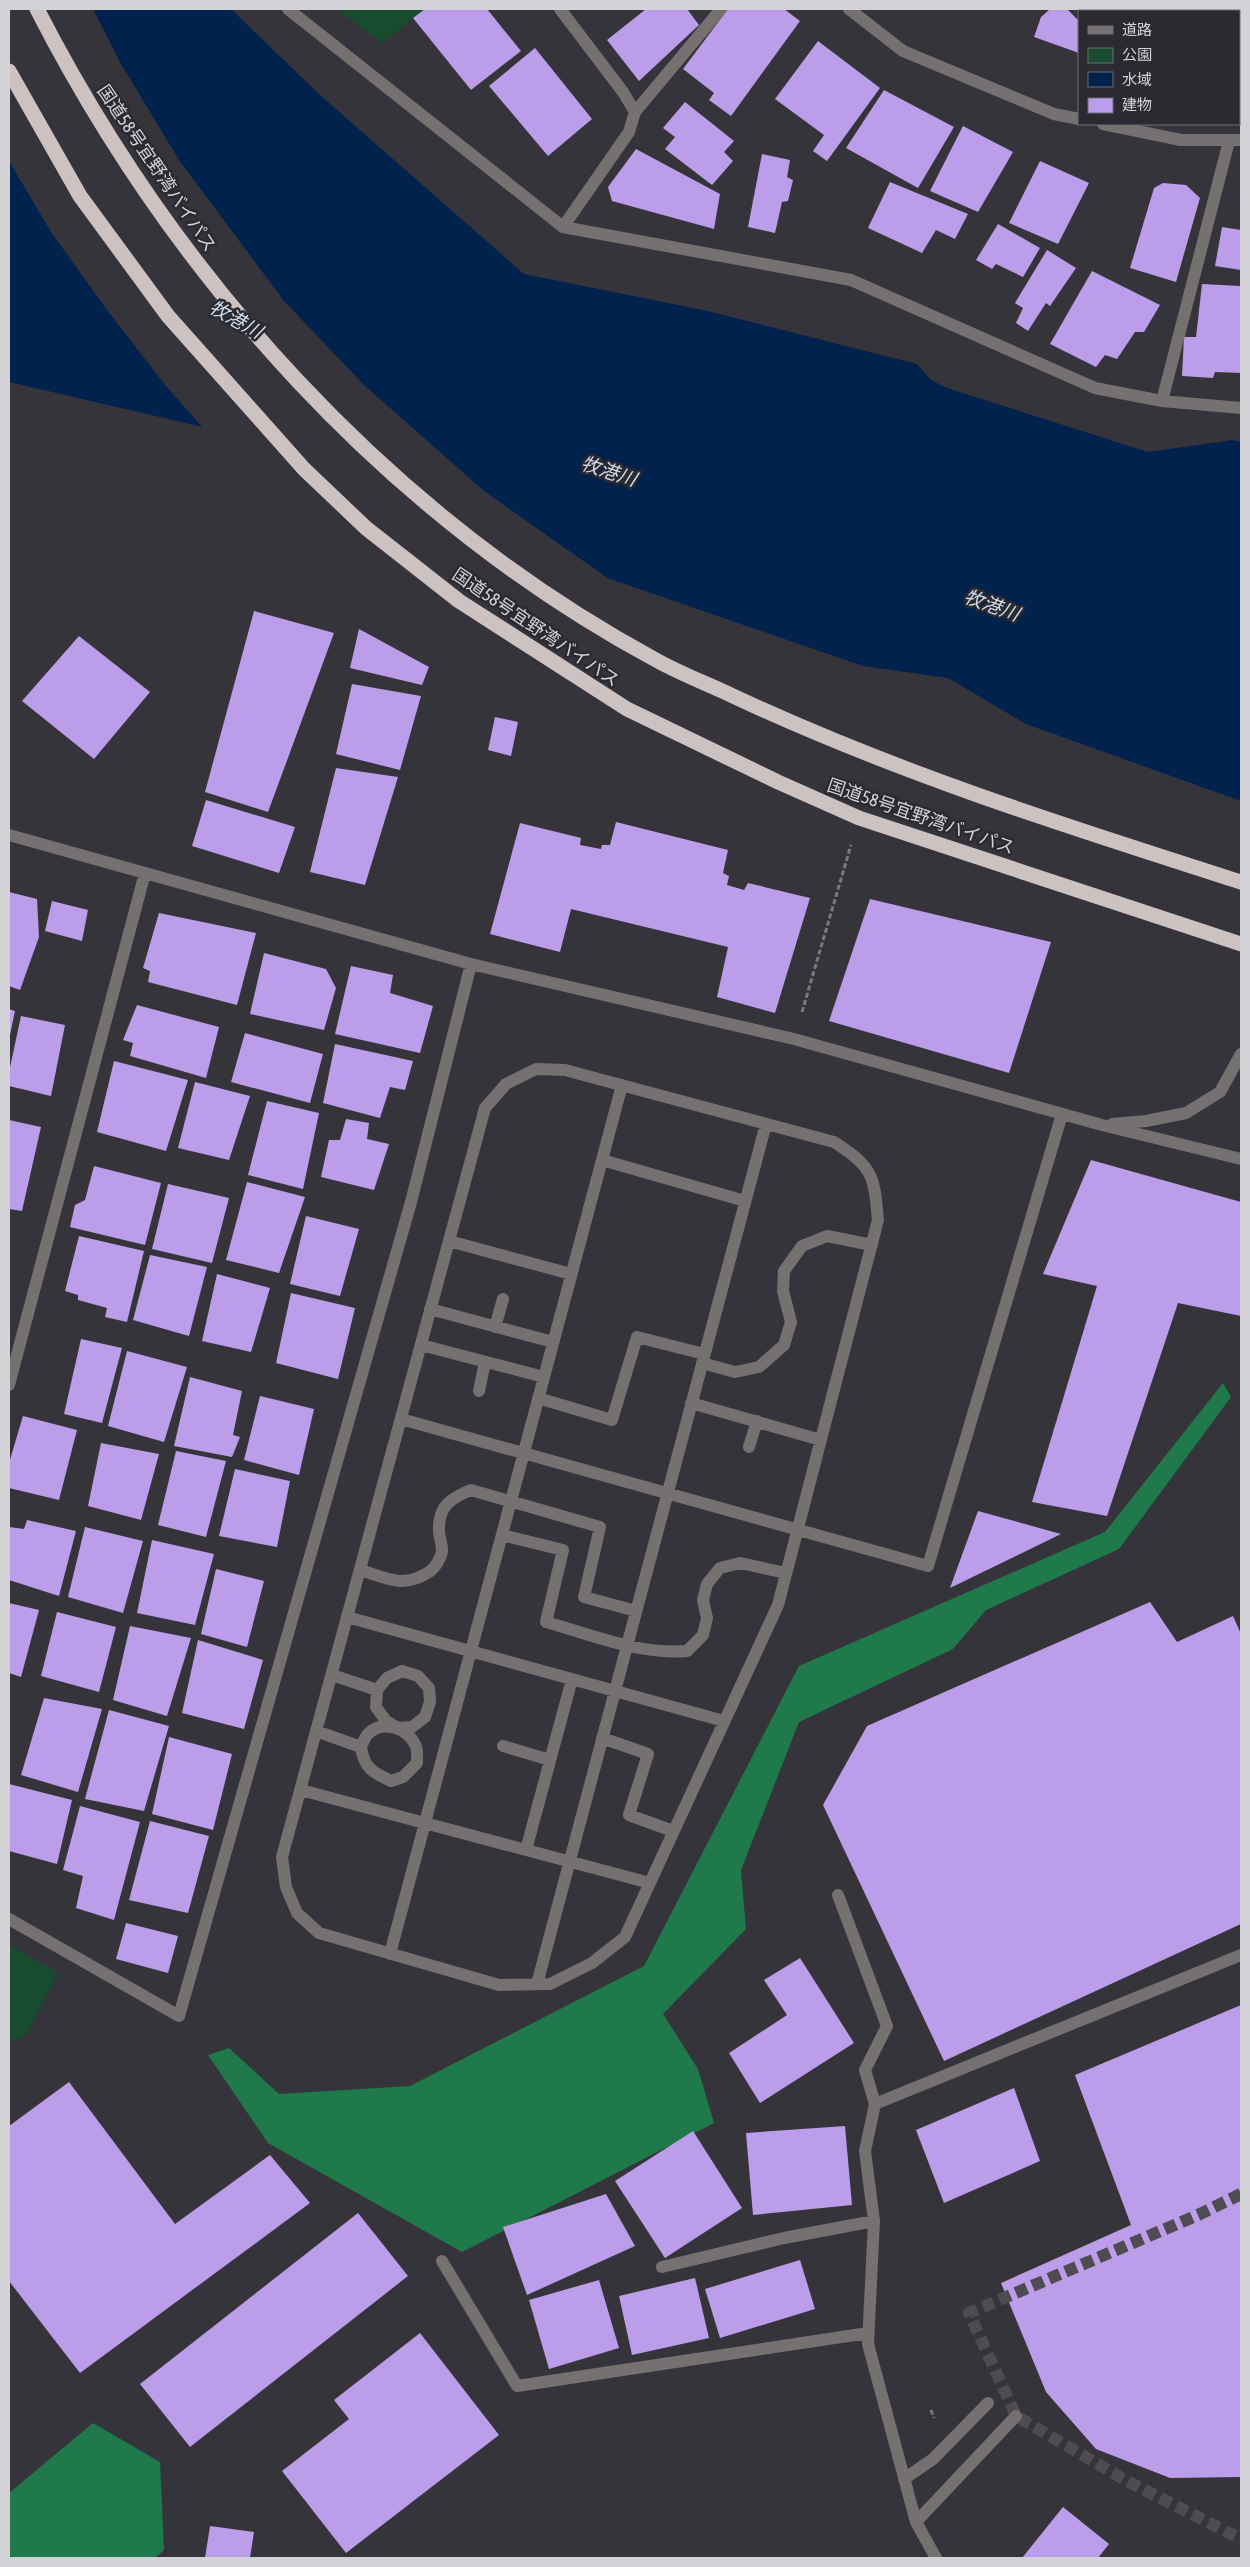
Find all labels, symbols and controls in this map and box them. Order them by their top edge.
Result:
legend [1078,10,1240,125]
text: 道路 [1122,21,1152,38]
text: 公園 [1122,46,1152,63]
text: 水域 [1122,71,1152,88]
street label: 国道58号宜野湾バイパス [93,81,221,255]
text: 建物 [1122,96,1152,113]
water label: 牧港川 [206,296,268,343]
water label: 牧港川 [578,452,641,491]
street label: 国道58号宜野湾バイパス [449,563,623,691]
water label: 牧港川 [961,585,1024,626]
street label: 国道58号宜野湾バイパス [825,774,1017,858]

